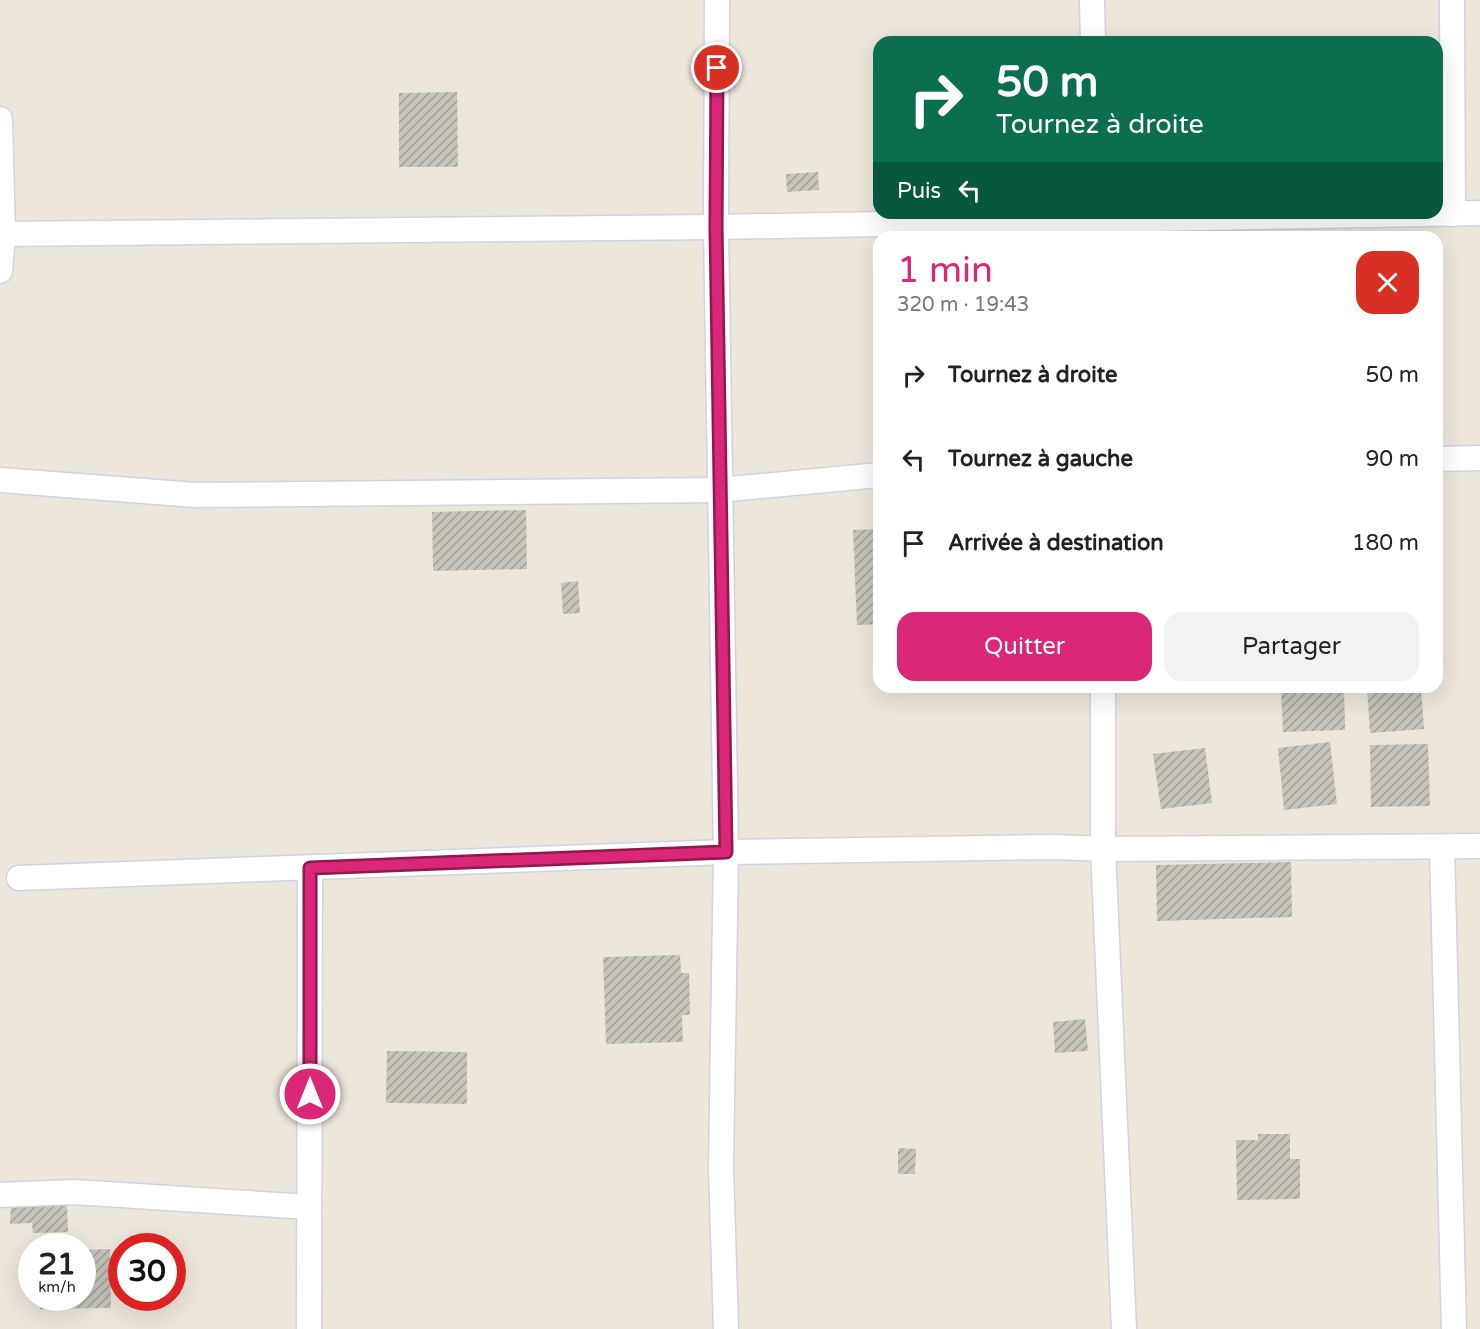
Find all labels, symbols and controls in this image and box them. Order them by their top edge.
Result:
pin [691,42,742,93]
icon: arrive [700,51,733,84]
text: 50 m [996,57,1098,108]
icon: right [897,60,975,138]
text: Tournez à droite [996,108,1204,141]
icon: left [953,174,986,207]
text: Puis [897,178,941,204]
text: 1 min [897,249,993,292]
button: close [1356,251,1419,314]
text: 320 m · 19:43 [897,293,1029,317]
icon: right [897,359,930,392]
text: Tournez à droite [948,362,1117,388]
text: 50 m [1365,362,1419,388]
icon: left [897,443,930,476]
text: Tournez à gauche [948,446,1133,472]
text: 90 m [1365,446,1419,472]
icon: arrive [897,527,930,560]
text: Arrivée à destination [948,530,1164,556]
text: 180 m [1352,530,1419,556]
button: Quitter [897,612,1152,681]
button: Partager [1164,612,1419,681]
position arrow [278,1062,342,1126]
speed limit sign: 30 [108,1233,186,1311]
text: 21 [38,1246,76,1283]
text: km/h [38,1278,76,1296]

